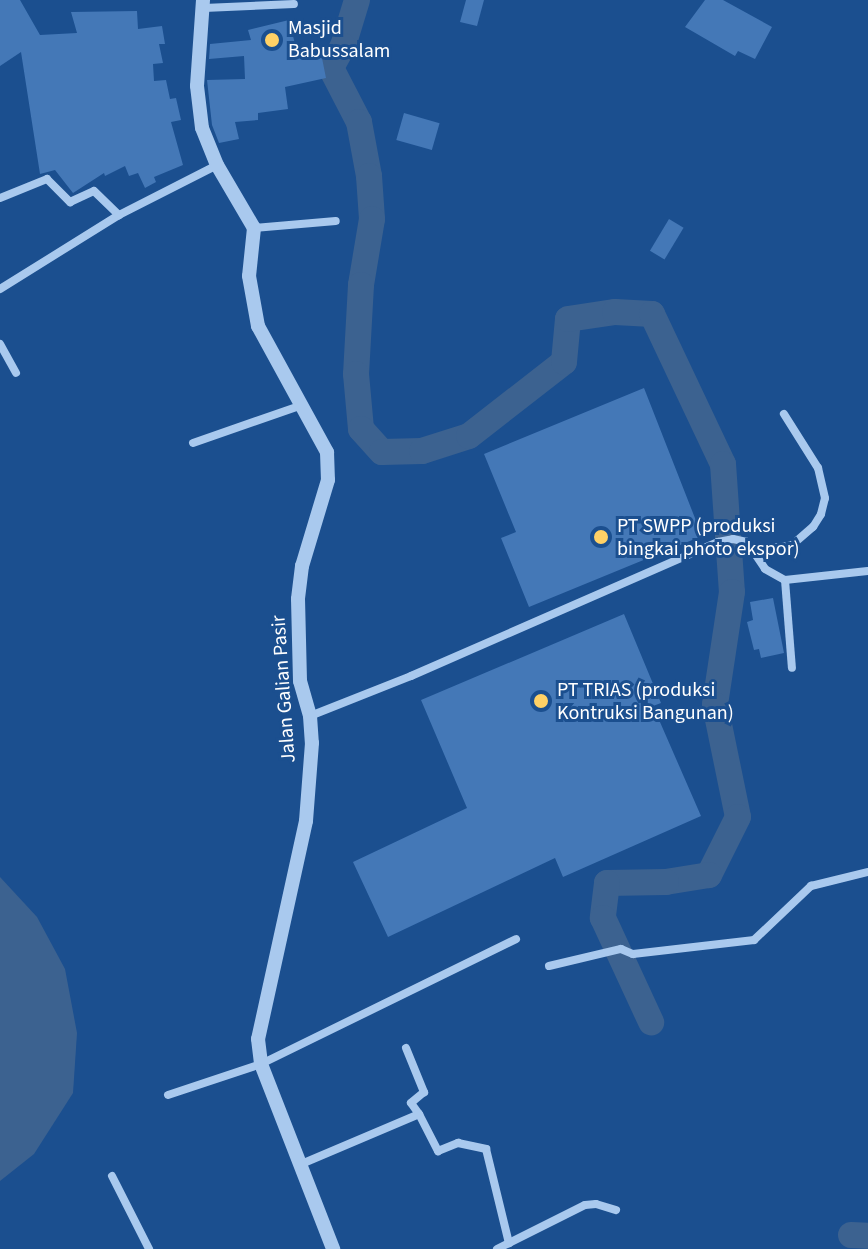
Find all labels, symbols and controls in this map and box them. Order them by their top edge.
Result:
place label: Masjid Babussalam [288,16,390,63]
marker: Masjid Babussalam [263,31,281,49]
place label: PT SWPP (produksi bingkai photo ekspor) [617,514,800,561]
marker: PT SWPP (produksi bingkai photo ekspor) [592,528,610,546]
street label: Jalan Galian Pasir [267,614,301,764]
place label: PT TRIAS (produksi Kontruksi Bangunan) [557,678,734,725]
marker: PT TRIAS (produksi Kontruksi Bangunan) [532,692,550,710]

